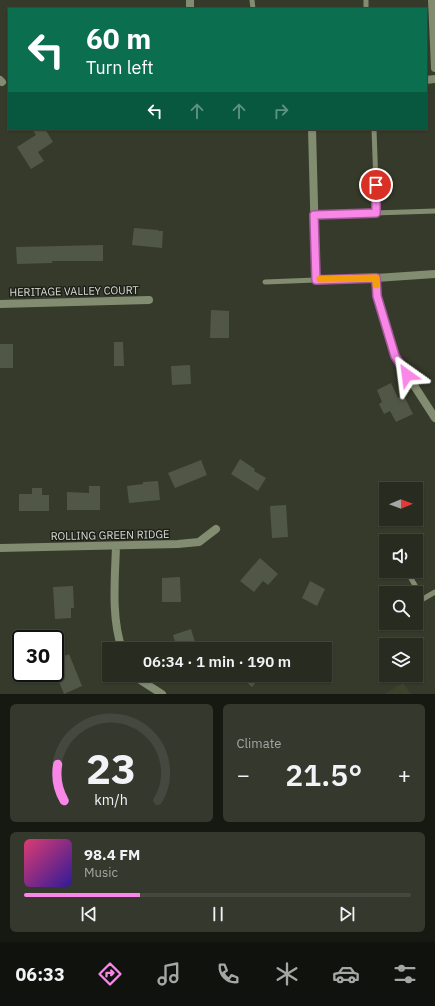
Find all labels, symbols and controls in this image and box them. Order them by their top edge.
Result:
text: 60 m [86,20,151,57]
icon: left [20,24,72,76]
text: Turn left [86,56,154,79]
icon: left [144,100,166,122]
icon: ahead [186,100,208,122]
icon: ahead [228,100,250,122]
icon: right [270,100,292,122]
pin [359,168,393,202]
icon: arrive [365,174,387,196]
street label: HERITAGE VALLEY COURT [9,283,139,299]
position arrow [386,354,428,396]
north arrow [379,482,423,526]
map controls [379,482,423,682]
street label: ROLLING GREEN RIDGE [50,527,170,543]
button: sound [379,534,423,578]
button: search [379,586,423,630]
speed limit sign: 30 [12,630,64,682]
button: layers [379,638,423,682]
text: 06:34 · 1 min · 190 m [143,652,291,671]
text: Climate [237,735,281,752]
text: 23 [86,741,136,795]
text: 21.5° [285,755,362,794]
text: − [237,760,250,789]
text: + [398,760,411,789]
text: km/h [94,790,128,809]
text: 98.4 FM [84,845,140,864]
text: Music [84,864,118,881]
icon: previous [78,903,100,925]
icon: pause [207,903,229,925]
icon: next [336,903,358,925]
icon: directions [96,960,124,988]
icon: music [155,960,183,988]
icon: phone [214,960,242,988]
icon: climate [273,960,301,988]
icon: car [332,960,360,988]
icon: filters [391,960,419,988]
text: 06:33 [16,963,65,986]

